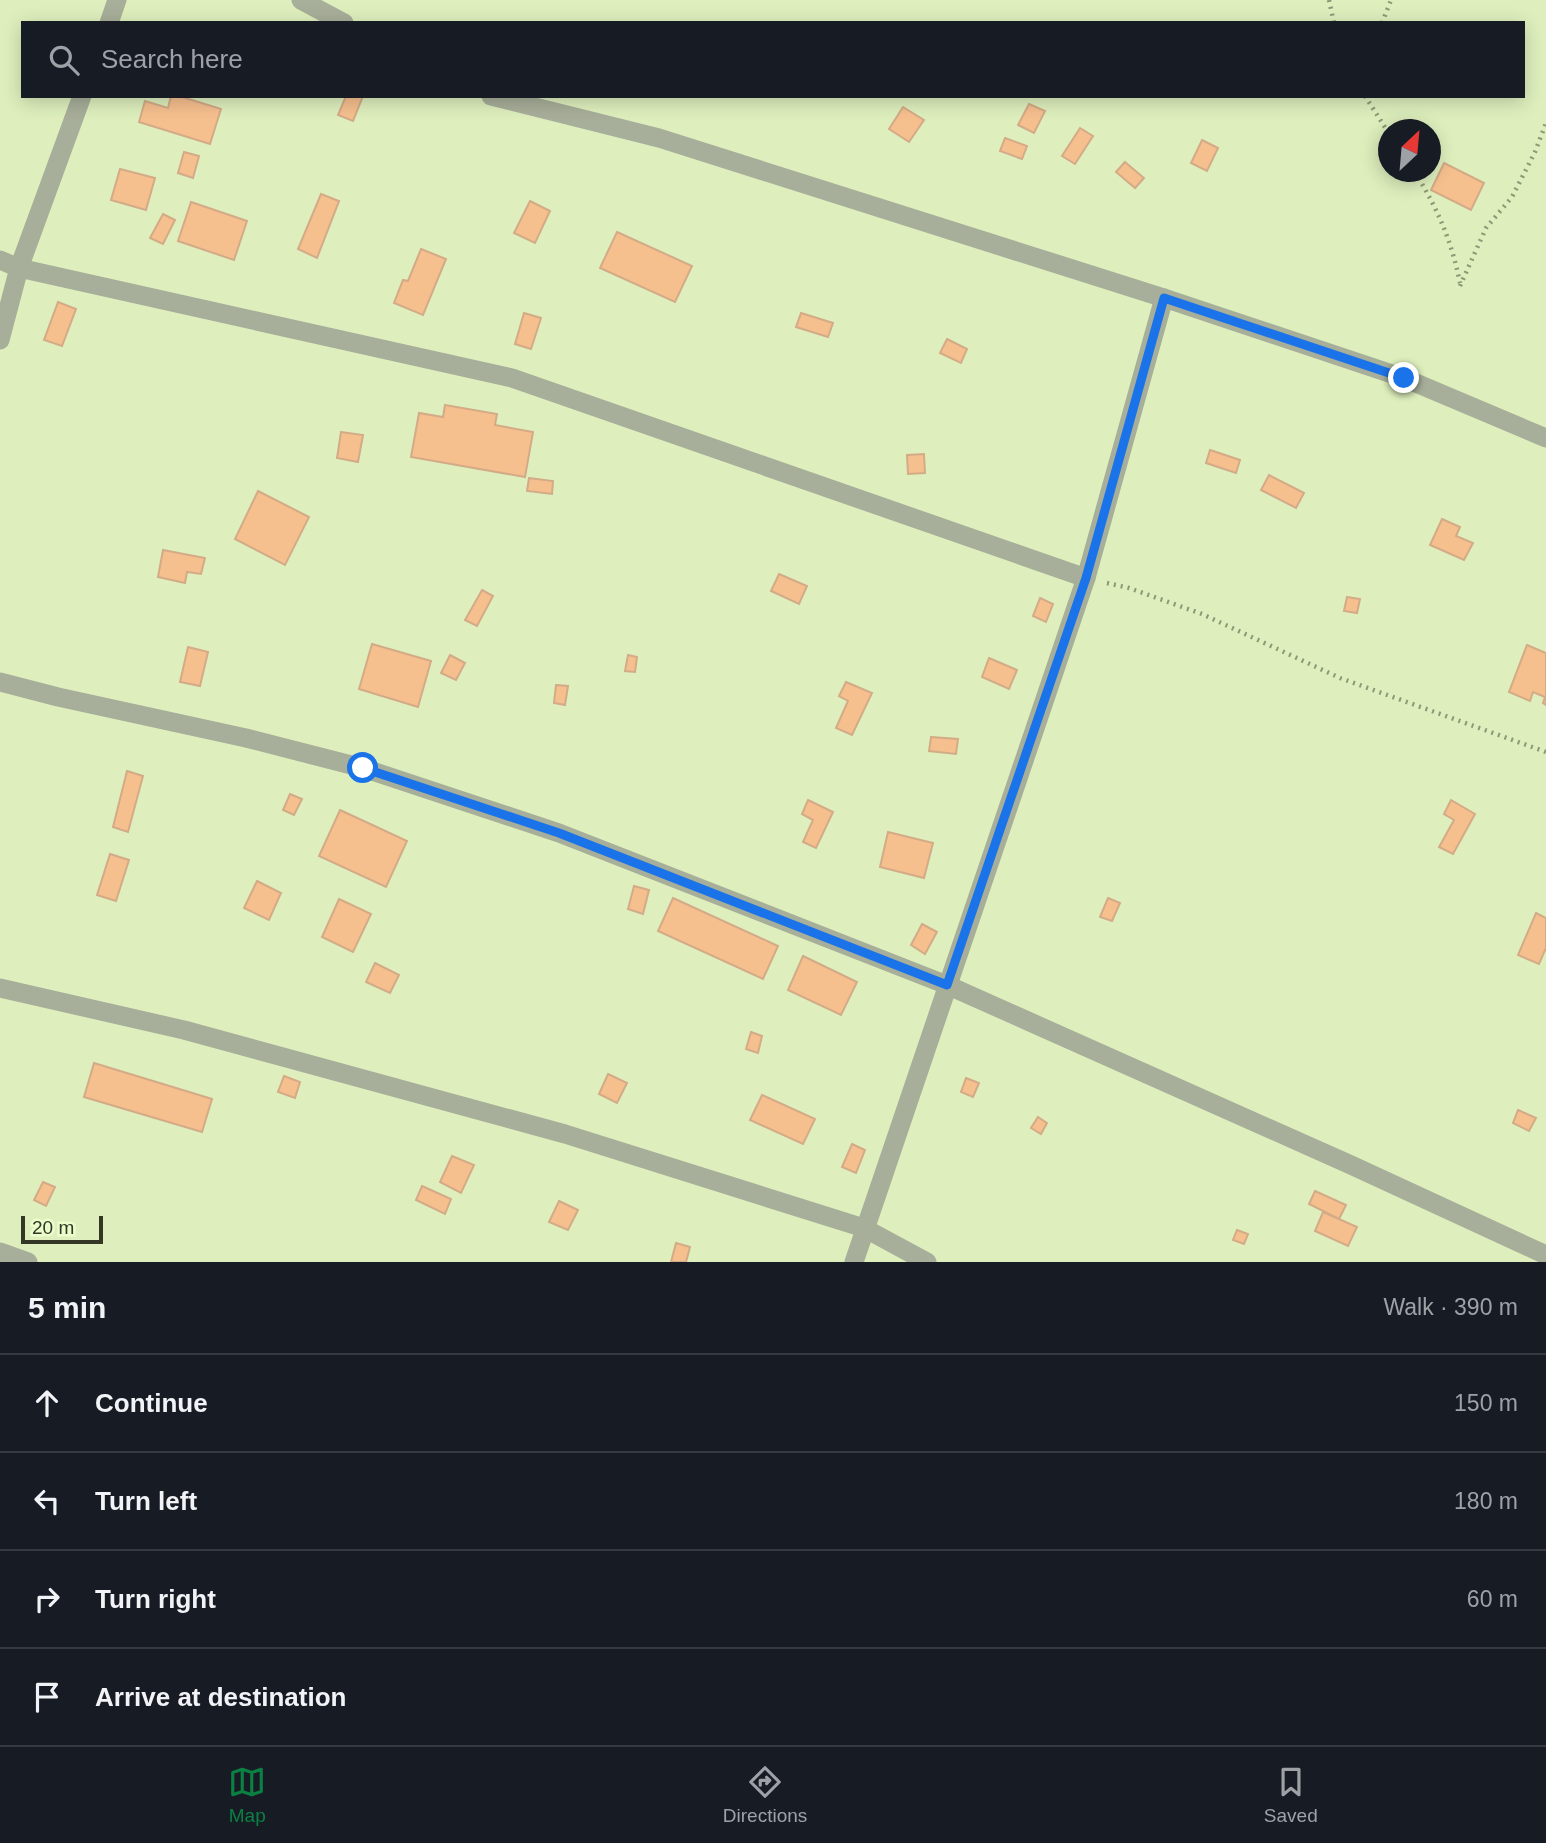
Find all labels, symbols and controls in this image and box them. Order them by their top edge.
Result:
search box [21,21,1525,98]
icon: search [45,41,83,79]
text: Search here [101,44,243,74]
north arrow [1378,119,1441,182]
route end [1388,362,1419,393]
route start [347,752,378,783]
scale bar [21,1213,103,1245]
text: 20 m [32,1217,74,1238]
text: 5 min [28,1291,106,1324]
text: Walk · 390 m [1383,1294,1518,1320]
icon: ahead [28,1384,66,1422]
text: Continue [95,1388,208,1418]
text: 150 m [1454,1390,1518,1416]
icon: left [28,1482,66,1520]
text: Turn left [95,1486,197,1516]
text: 180 m [1454,1488,1518,1514]
icon: right [28,1580,66,1618]
text: Turn right [95,1584,216,1614]
text: 60 m [1467,1586,1518,1612]
icon: arrive [28,1678,66,1716]
text: Arrive at destination [95,1682,346,1712]
tab: Map [228,1763,266,1827]
tab: Directions [723,1763,807,1827]
tab: Saved [1264,1763,1318,1827]

